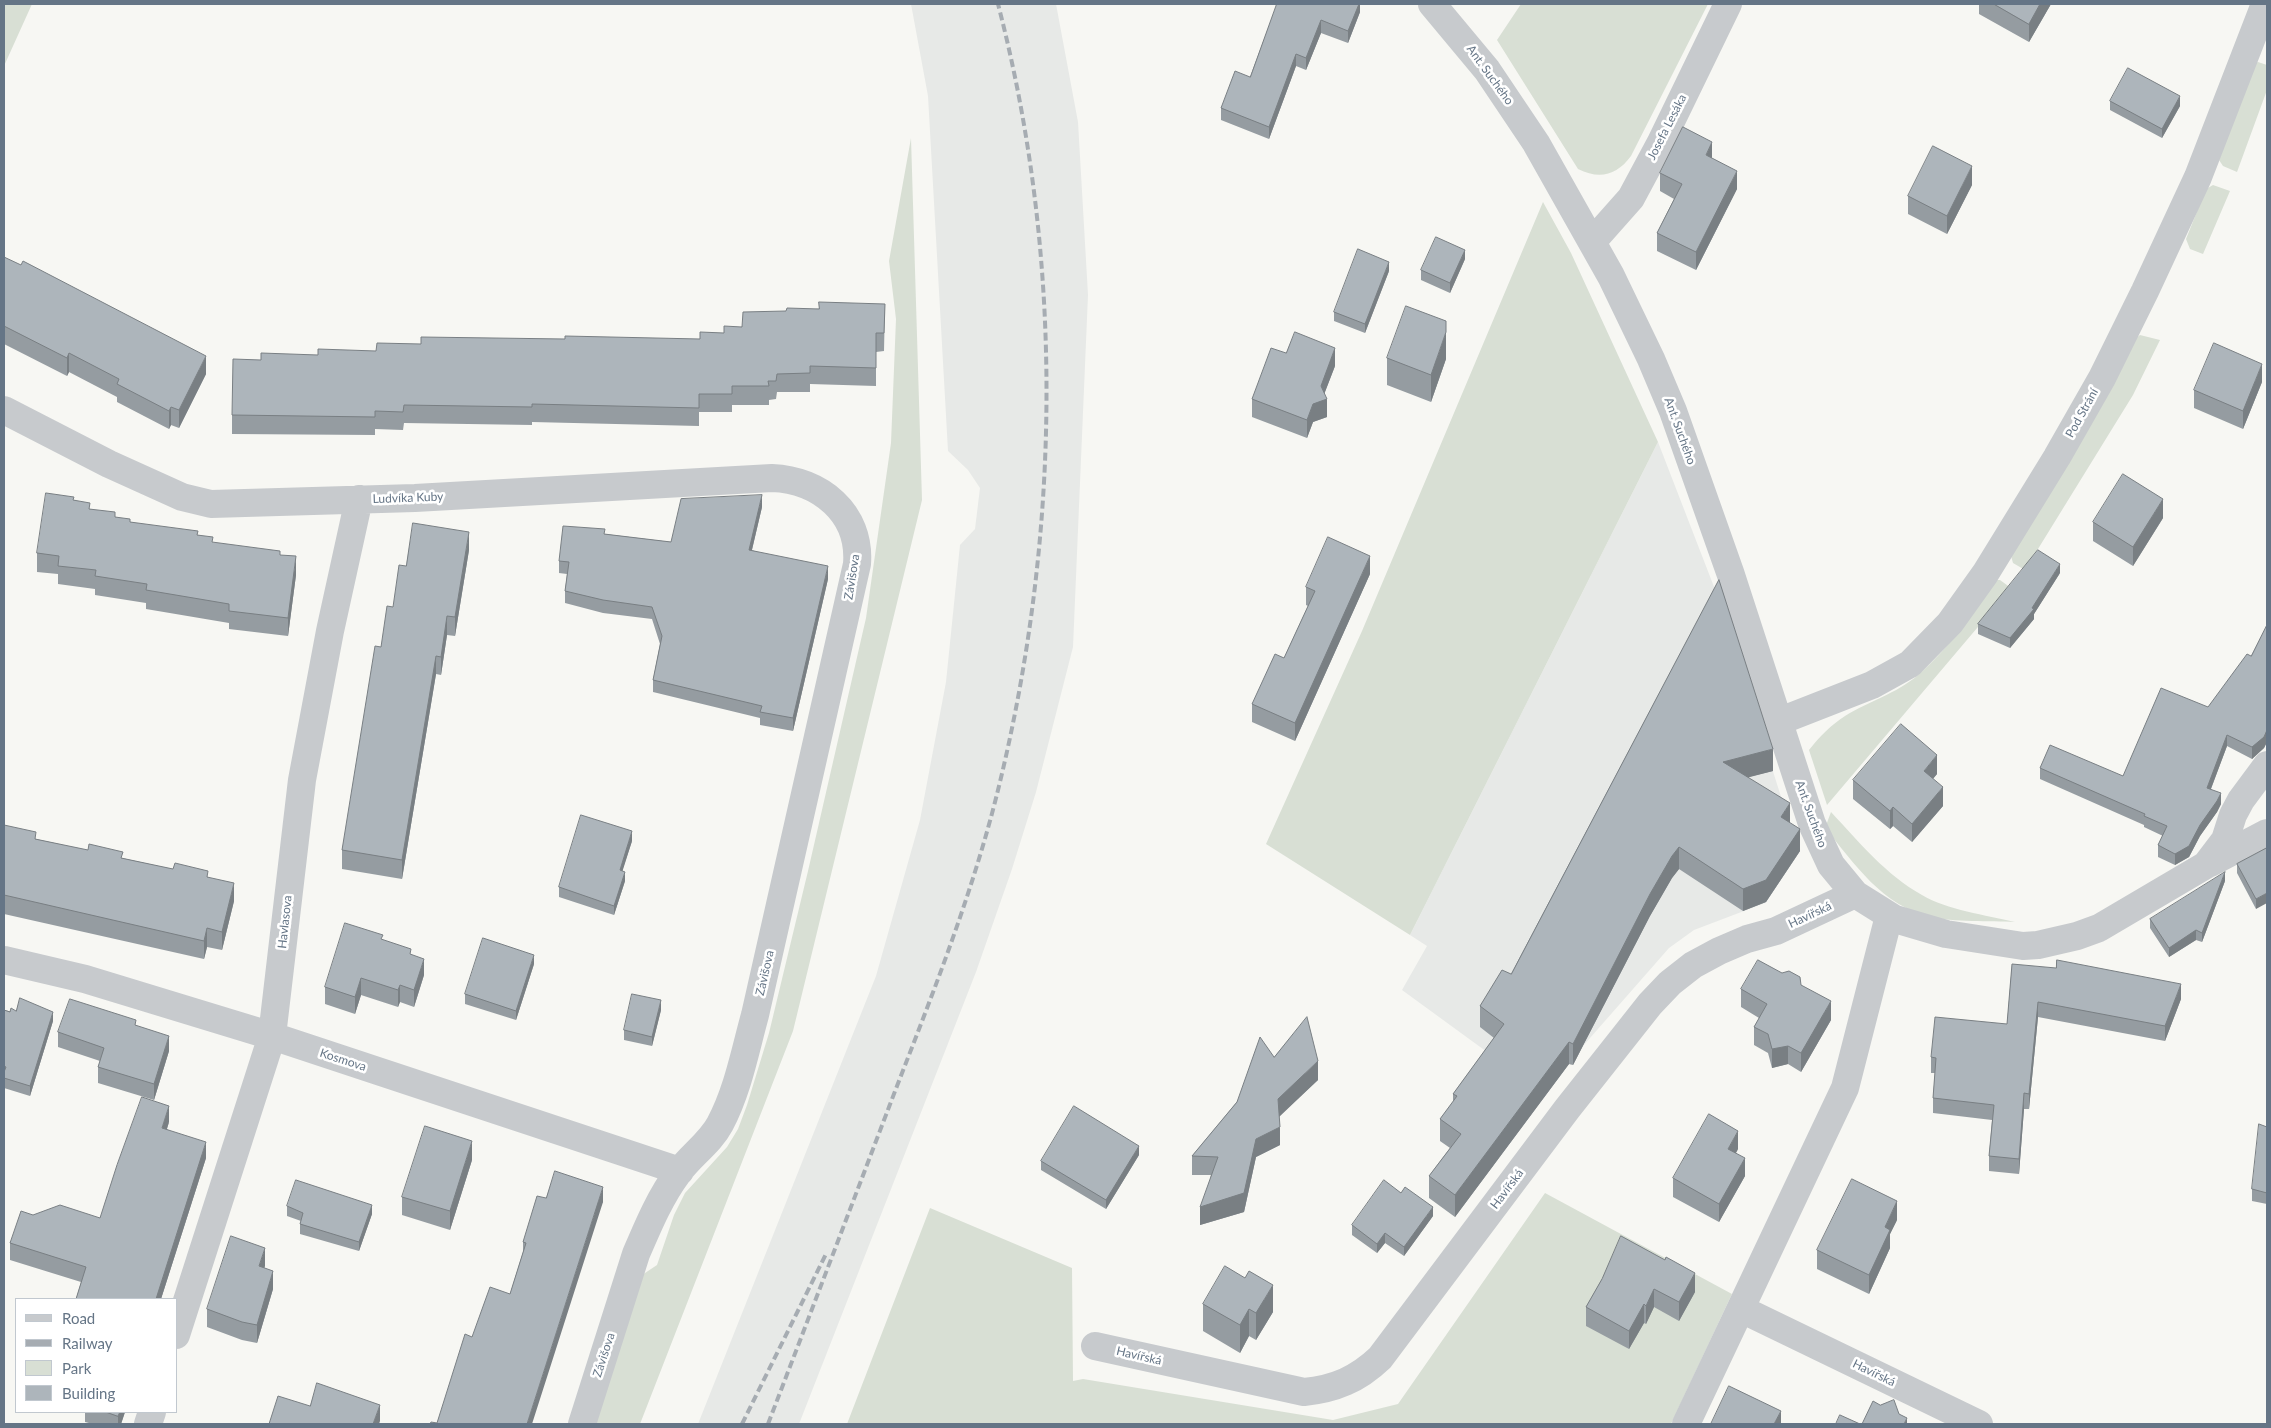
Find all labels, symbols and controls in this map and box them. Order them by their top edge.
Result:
street label: Ant. Suchého [1464,42,1516,108]
street label: Josefa Lesáka [1644,92,1690,162]
street label: Pod Strání [2063,386,2101,440]
street label: Ant. Suchého [1661,396,1699,466]
street label: Ludvíka Kuby [372,490,444,506]
street label: Závišova [841,553,863,601]
street label: Ant. Suchého [1792,779,1830,849]
street label: Havlasova [275,895,295,949]
street label: Havířská [1786,899,1834,931]
street label: Závišova [753,949,777,997]
street label: Kosmova [318,1046,368,1074]
street label: Havířská [1487,1166,1527,1212]
legend [15,1298,178,1413]
text: Road [62,1309,95,1327]
street label: Závišova [590,1331,618,1379]
text: Railway [62,1334,113,1352]
street label: Havířská [1115,1344,1163,1368]
street label: Havířská [1850,1356,1898,1390]
text: Park [62,1359,91,1377]
text: Building [62,1384,115,1402]

